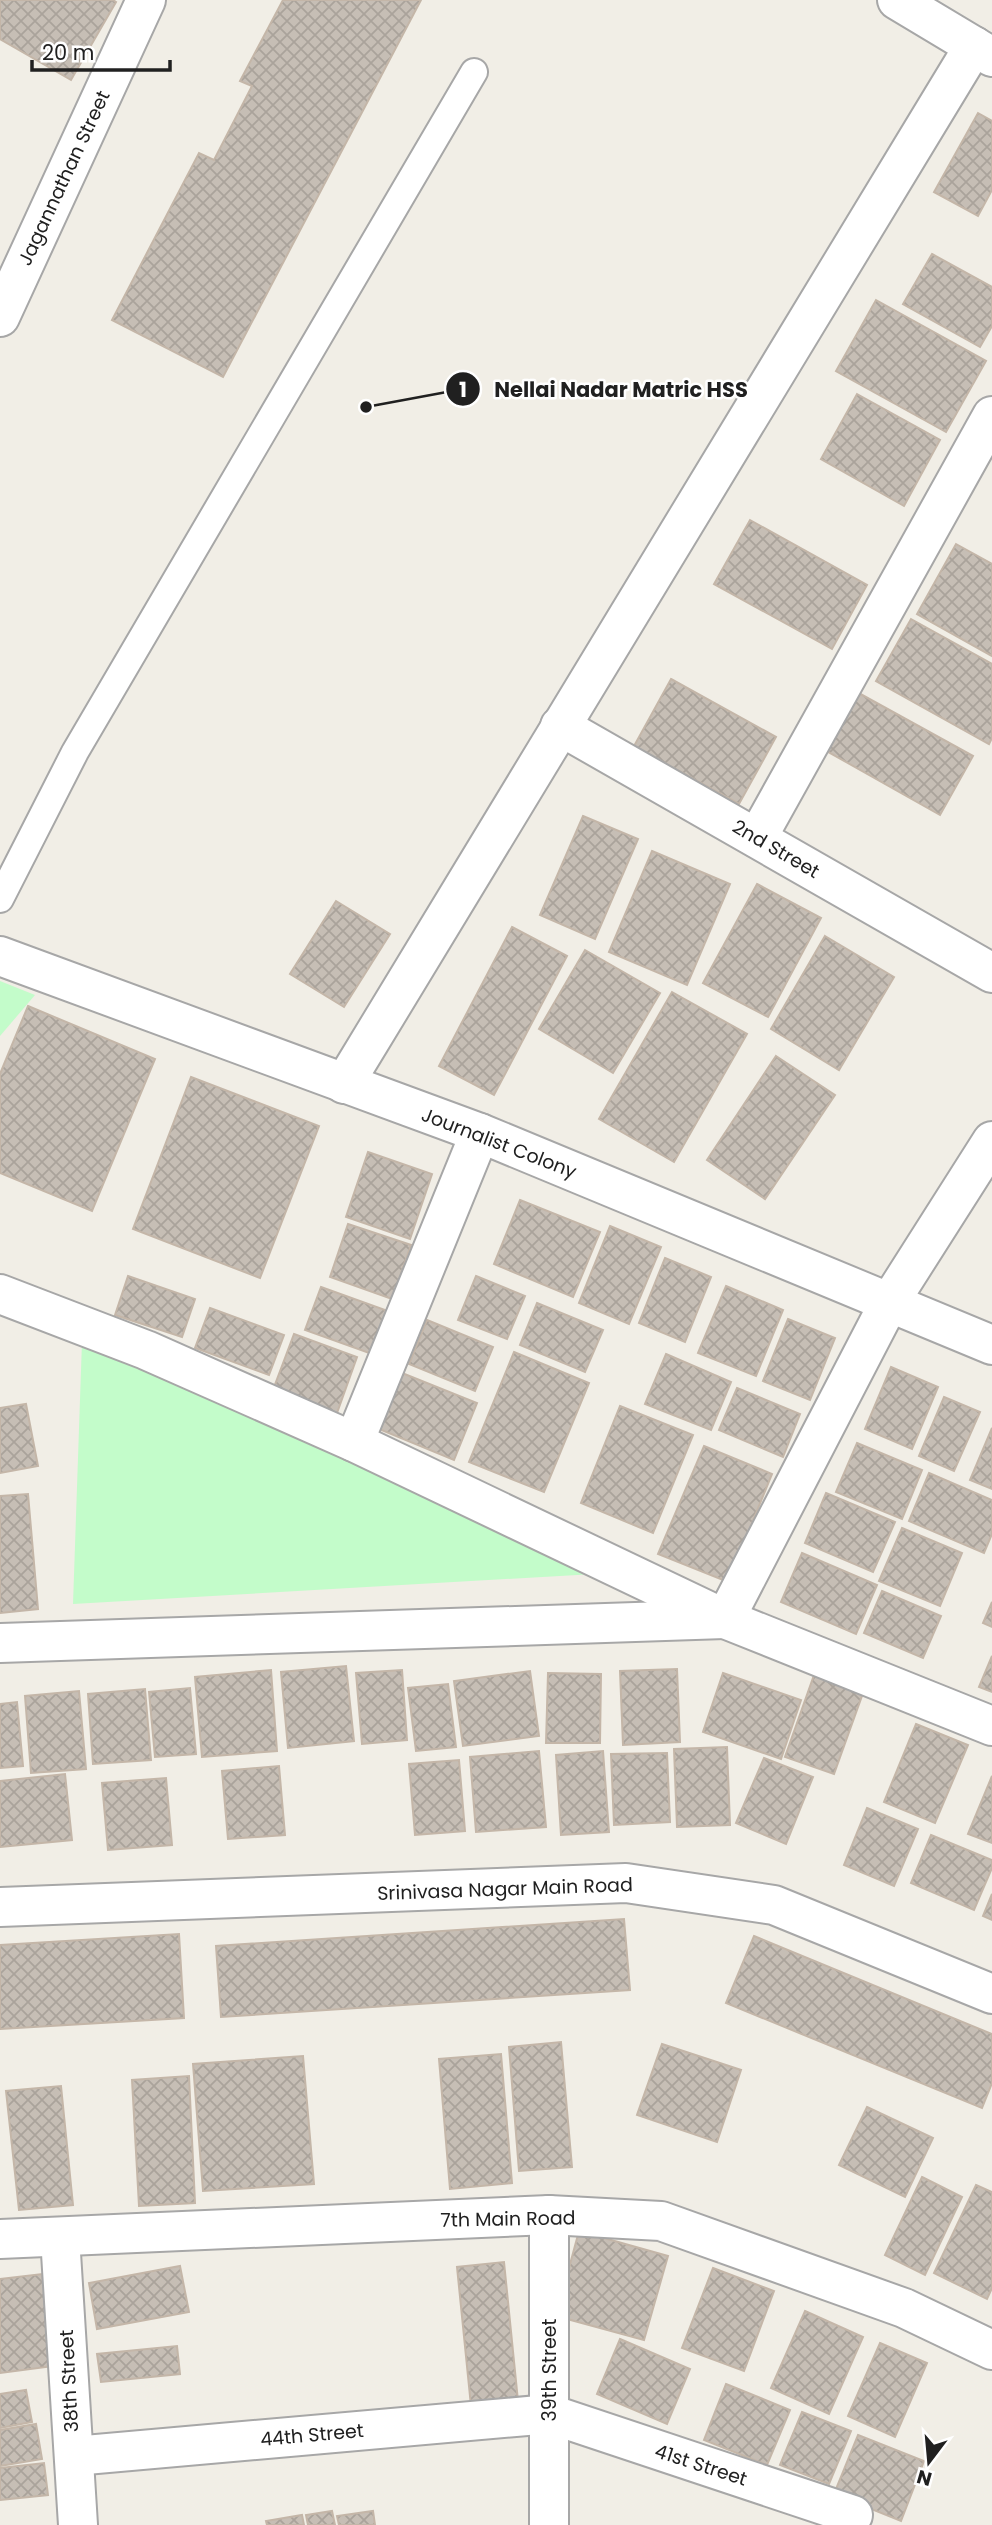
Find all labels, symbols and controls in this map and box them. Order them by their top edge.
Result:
scale bar [32,28,170,72]
text: 20 m [42,38,95,67]
street label: Jagannathan Street [11,86,117,270]
callout: Nellai Nadar Matric HSS [445,368,762,410]
text: 1 [459,375,467,404]
text: Nellai Nadar Matric HSS [494,375,748,404]
street label: 2nd Street [727,813,825,885]
street label: Journalist Colony [417,1101,581,1185]
street label: Srinivasa Nagar Main Road [377,1871,633,1907]
street label: 7th Main Road [440,2204,576,2234]
street label: 39th Street [536,2318,563,2421]
street label: 38th Street [53,2329,85,2433]
street label: 44th Street [259,2417,365,2453]
north arrow [894,2427,964,2497]
street label: 41st Street [651,2437,751,2493]
text: N [914,2463,935,2493]

